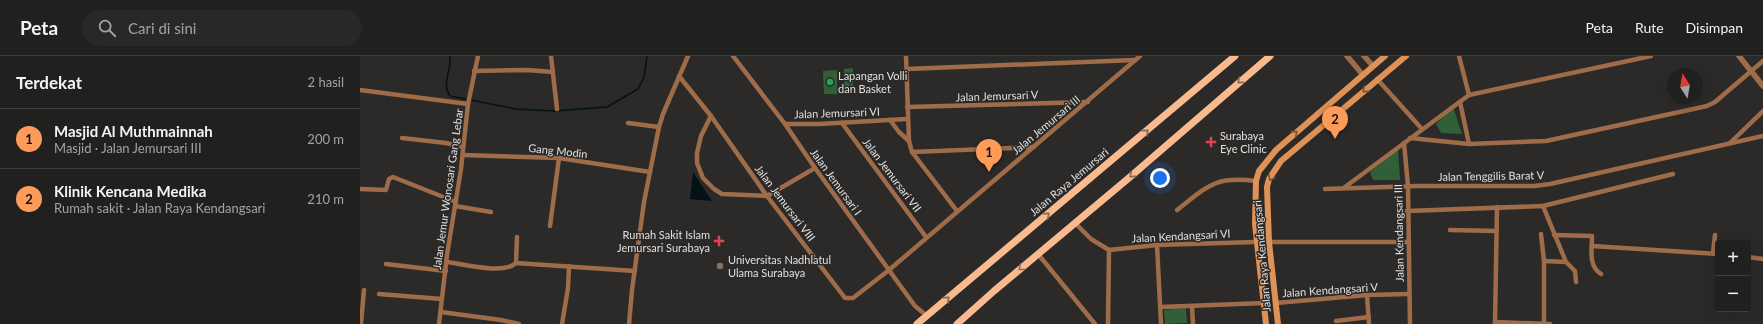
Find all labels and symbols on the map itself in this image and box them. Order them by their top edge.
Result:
north arrow [1667,68,1703,104]
place label: Lapangan Volli dan Basket [838,69,908,95]
one-way arrow [1238,76,1245,83]
marker: Lapangan Volli dan Basket [825,77,835,87]
one-way arrow [1362,85,1369,92]
street label: Jalan Jemursari V [955,88,1039,103]
street label: Jalan Jemursari III [1009,92,1082,157]
street label: Jalan Jemursari VI [794,105,880,120]
pin: 2 [1322,106,1348,139]
street label: Jalan Jemur Wonosari Gang Lebar [430,108,465,270]
one-way arrow [1141,129,1149,136]
place label: Surabaya Eye Clinic [1220,129,1267,155]
one-way arrow [1291,131,1298,138]
street label: Jalan Jemursari VII [860,135,924,214]
marker: Surabaya Eye Clinic [1205,136,1217,148]
pin: 1 [976,139,1002,172]
street label: Gang Modin [528,141,588,160]
street label: Jalan Raya Jemursari [1027,145,1111,218]
street label: Jalan Jemursari I [808,146,865,217]
street label: Jalan Jemursari VIII [753,162,818,243]
your location [1150,168,1170,188]
street label: Jalan Tenggilis Barat V [1438,168,1545,183]
one-way arrow [1129,171,1136,178]
one-way arrow [1268,174,1276,181]
street label: Jalan Kendangsari III [1391,184,1406,282]
street label: Jalan Raya Kendangsari [1250,199,1273,312]
one-way arrow [1042,213,1049,220]
street label: Jalan Kendangsari VI [1131,226,1231,245]
place label: Rumah Sakit Islam Jemursari Surabaya [617,228,710,254]
marker: Rumah Sakit Islam Jemursari Surabaya [713,235,725,247]
place label: Universitas Nadhlatul Ulama Surabaya [728,253,831,279]
marker: Universitas Nadhlatul Ulama Surabaya [715,261,725,271]
one-way arrow [1019,263,1026,270]
street label: Jalan Kendangsari V [1282,280,1379,299]
one-way arrow [942,297,950,304]

